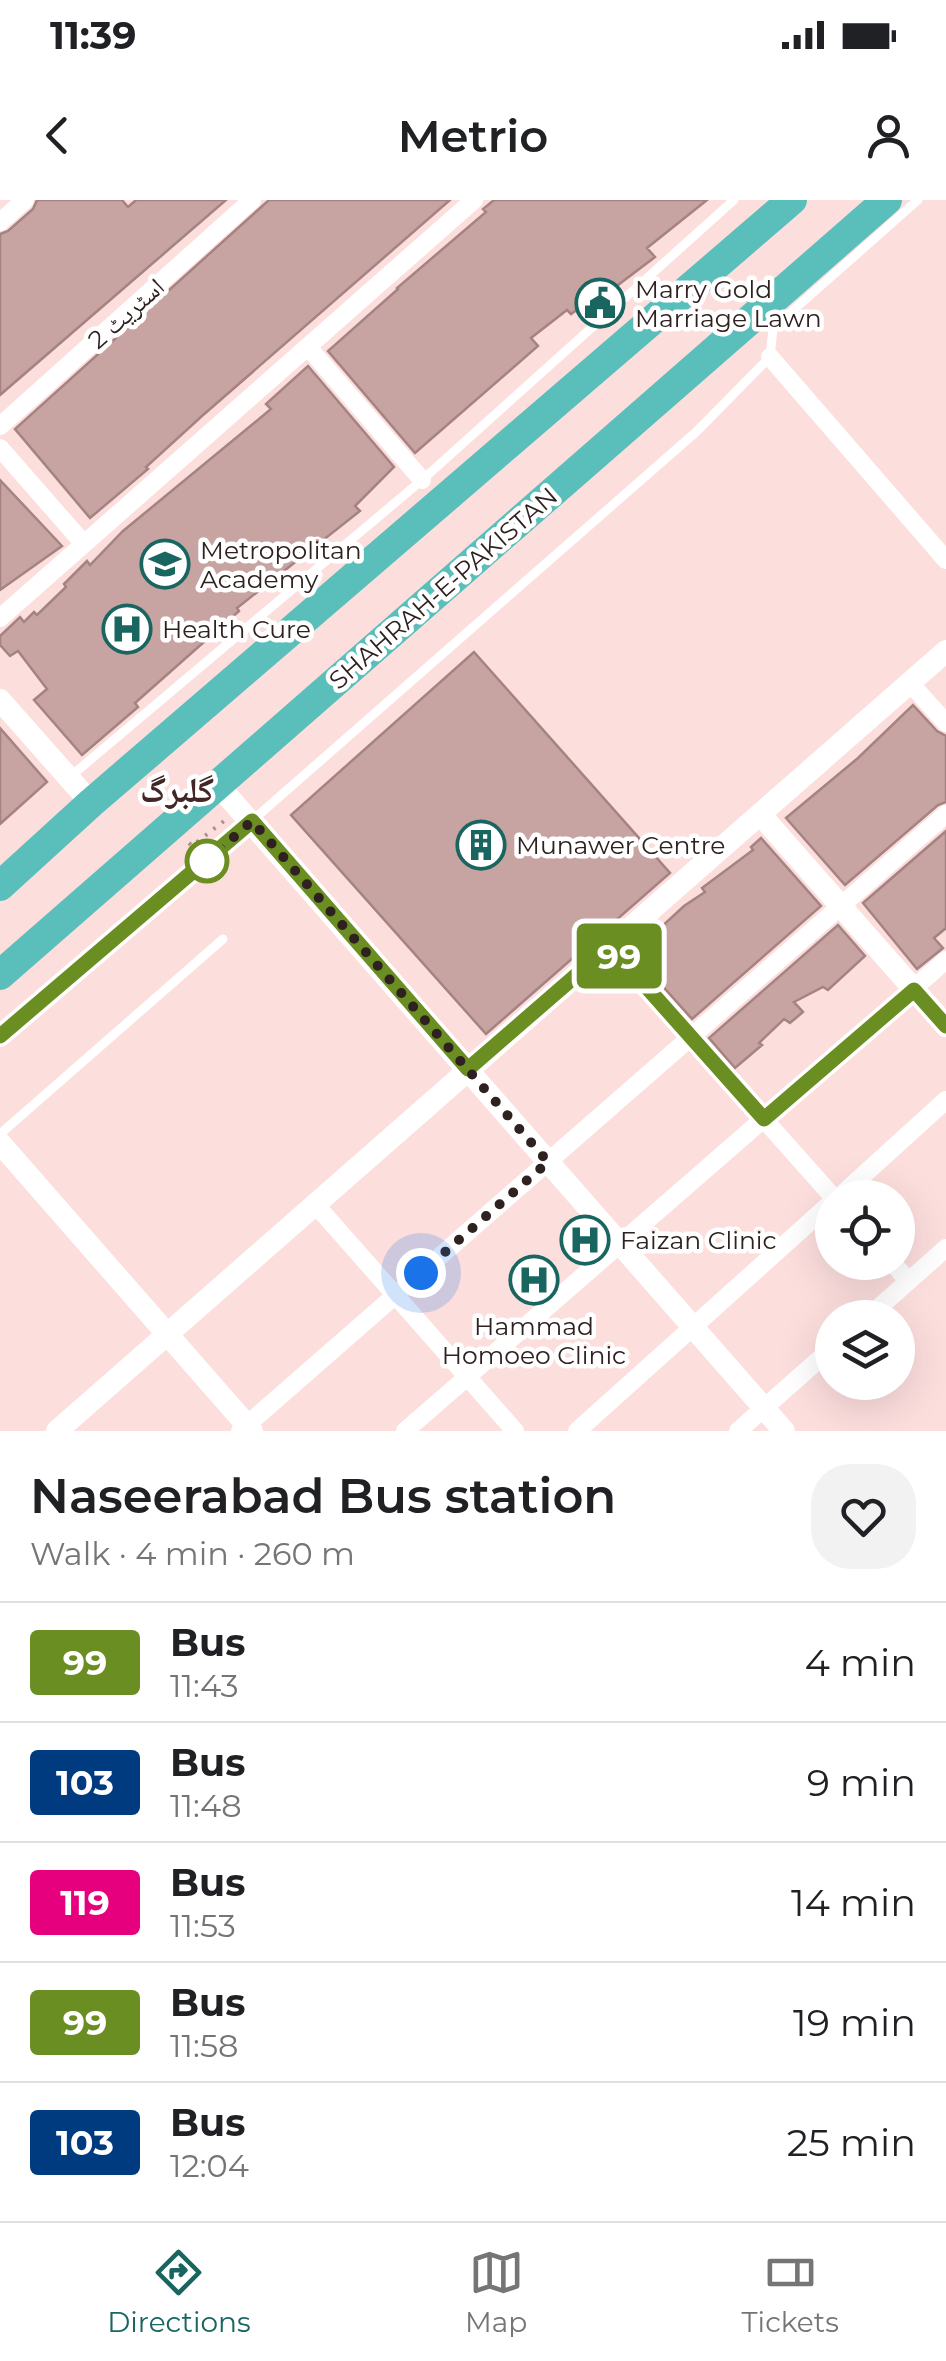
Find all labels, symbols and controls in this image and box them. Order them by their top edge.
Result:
text: 11:39 [50,12,136,59]
icon: back [30,108,85,163]
text: Metrio [398,108,548,163]
icon: person [861,108,916,163]
street label: اسٹریٹ 2 [82,271,170,355]
place label: Marry Gold Marriage Lawn [635,274,822,333]
public building icon: Marry Gold Marriage Lawn [574,277,626,329]
street label: SHAHRAH-E-PAKISTAN [323,481,563,695]
place label: Metropolitan Academy [200,535,362,594]
school or university icon: Metropolitan Academy [139,538,191,590]
hospital icon: Health Cure [101,603,153,655]
place label: Health Cure [162,614,311,644]
district label: گلبرگ [140,768,214,811]
building icon: Munawer Centre [455,819,507,871]
place label: Munawer Centre [516,830,725,860]
unlabelled marker [186,840,228,882]
line badge: 99 [574,924,664,988]
text: 99 [597,935,641,978]
map controls [815,1180,915,1400]
button: locate [815,1180,915,1280]
hospital icon: Faizan Clinic [559,1214,611,1266]
place label: Faizan Clinic [620,1225,777,1255]
your location [396,1248,446,1298]
hospital icon: Hammad Homoeo Clinic [508,1254,560,1306]
button: layers [815,1300,915,1400]
place label: Hammad Homoeo Clinic [442,1311,626,1370]
button: heart [811,1464,916,1569]
text: Naseerabad Bus station [30,1467,616,1525]
text: Walk · 4 min · 260 m [30,1534,355,1573]
text: Bus [170,1619,245,1666]
text: 4 min [805,1639,916,1686]
text: 99 [63,1641,107,1684]
text: 11:43 [170,1666,239,1705]
text: Bus [170,1739,245,1786]
text: 9 min [807,1759,916,1806]
text: 103 [56,1761,114,1804]
text: 11:48 [170,1786,242,1825]
text: Bus [170,1859,245,1906]
text: 14 min [791,1879,916,1926]
text: 119 [60,1881,110,1924]
text: 11:53 [170,1906,236,1945]
text: Bus [170,1979,245,2026]
text: 19 min [793,1999,916,2046]
text: 99 [63,2001,107,2044]
text: 11:58 [170,2026,238,2065]
text: Bus [170,2099,245,2146]
text: 25 min [787,2119,916,2166]
text: 103 [56,2121,114,2164]
text: 12:04 [170,2146,249,2185]
tab: Directions [107,2245,251,2339]
tab: Map [465,2245,527,2339]
tab: Tickets [742,2245,839,2339]

